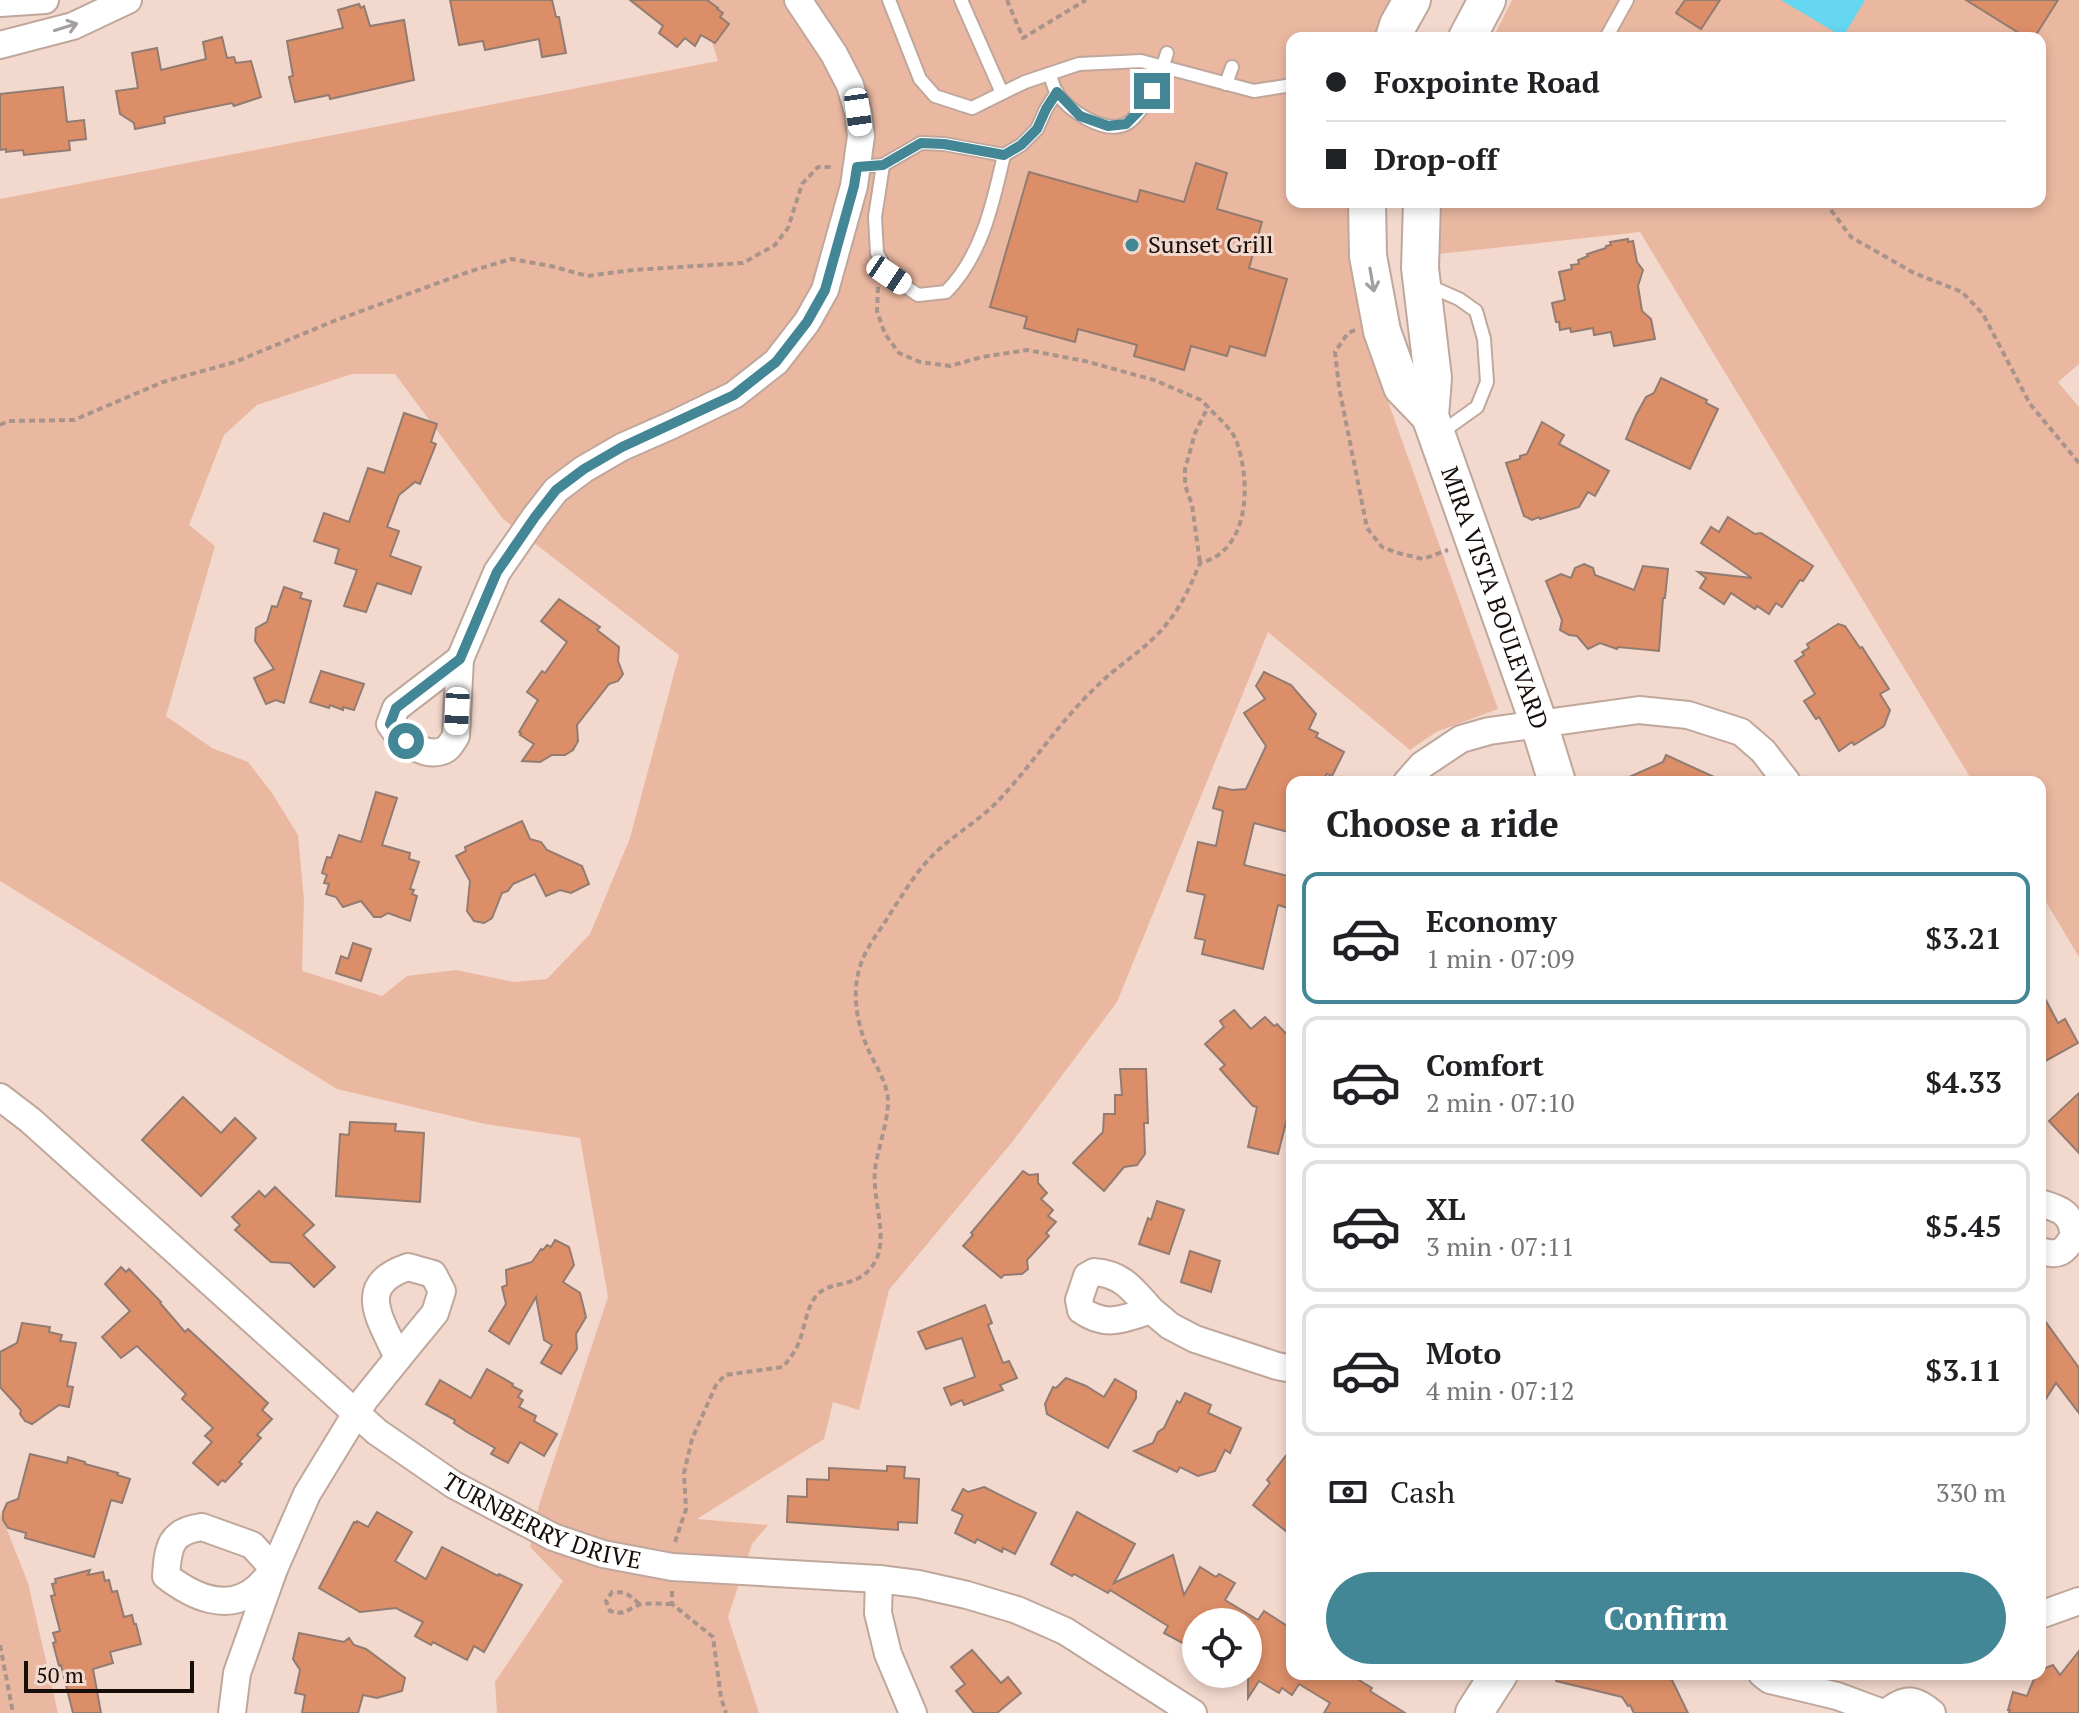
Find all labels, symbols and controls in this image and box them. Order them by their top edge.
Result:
one-way arrow [52,19,78,34]
text: Foxpointe Road [1374,62,1600,102]
route end [1134,73,1170,109]
car [843,87,873,137]
text: Drop-off [1374,139,1498,179]
place label: Sunset Grill [1148,228,1274,260]
marker: Sunset Grill [1123,236,1141,254]
car [862,252,916,298]
one-way arrow [1366,266,1381,292]
street label: MIRA VISTA BOULEVARD [1434,462,1557,733]
car [444,686,470,736]
route start [388,723,424,759]
text: Choose a ride [1326,800,1559,847]
text: Economy [1426,901,1557,941]
icon: car [1330,902,1402,974]
text: $3.21 [1925,918,2002,958]
text: 1 min · 07:09 [1426,941,1575,975]
text: Comfort [1426,1045,1544,1085]
icon: car [1330,1046,1402,1118]
text: $4.33 [1925,1062,2002,1102]
text: 2 min · 07:10 [1426,1085,1575,1119]
text: XL [1426,1189,1465,1229]
icon: car [1330,1190,1402,1262]
text: $5.45 [1925,1206,2002,1246]
text: 3 min · 07:11 [1426,1229,1575,1263]
text: Moto [1426,1333,1501,1373]
icon: car [1330,1334,1402,1406]
text: $3.11 [1925,1350,2002,1390]
text: 4 min · 07:12 [1426,1373,1575,1407]
street label: TURNBERRY DRIVE [436,1465,644,1576]
icon: cash [1326,1470,1370,1514]
text: Cash [1390,1472,1455,1512]
text: 330 m [1936,1475,2006,1509]
button: Confirm [1326,1572,2006,1664]
map controls [1182,1608,1262,1688]
button: locate [1182,1608,1262,1688]
scale bar [24,1657,194,1693]
text: 50 m [36,1660,84,1689]

